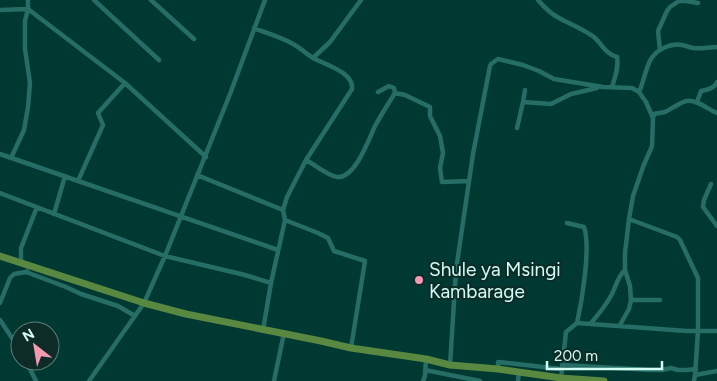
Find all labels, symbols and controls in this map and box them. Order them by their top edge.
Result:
place label: Shule ya Msingi Kambarage [429,258,561,303]
marker: Shule ya Msingi Kambarage [413,274,425,286]
north arrow [10,321,60,371]
text: N [20,325,38,345]
scale bar [547,338,662,370]
text: 200 m [554,347,598,365]

